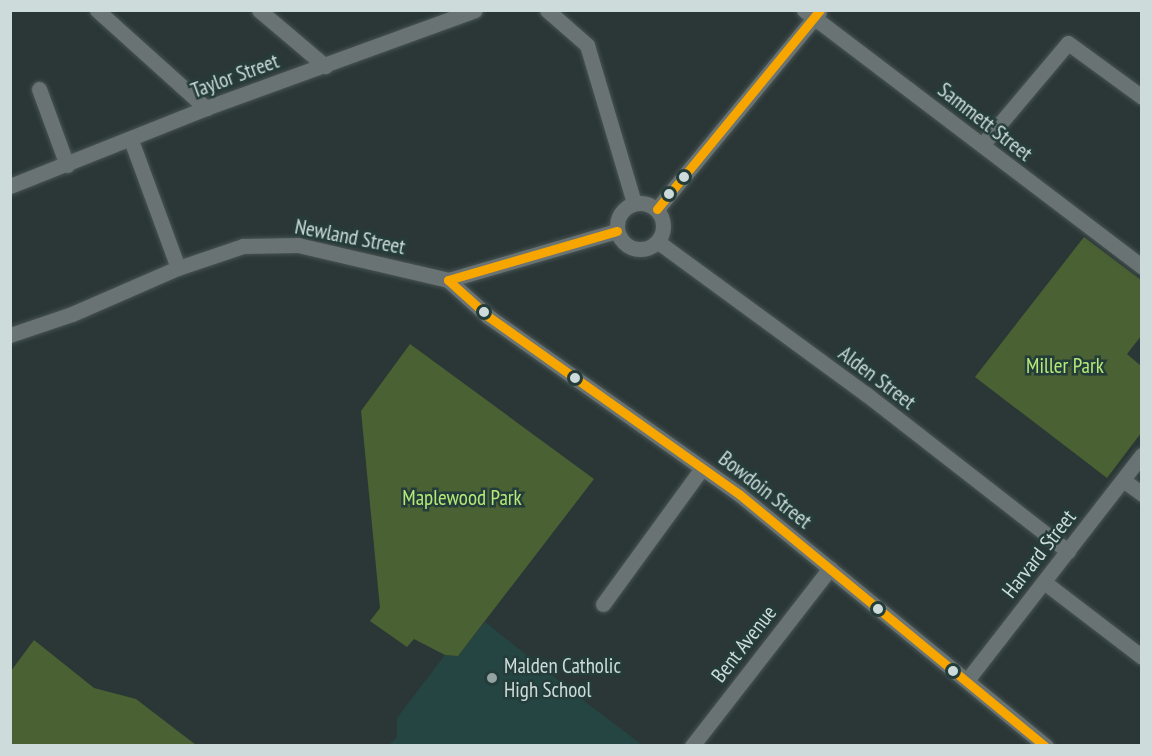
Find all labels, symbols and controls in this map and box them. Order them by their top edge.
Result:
street label: Taylor Street [188,49,282,103]
street label: Sammett Street [933,77,1037,167]
unlabelled marker [678,171,690,183]
unlabelled marker [663,188,675,200]
street label: Newland Street [293,214,407,260]
unlabelled marker [478,306,490,318]
street label: Alden Street [834,341,920,415]
park label: Miller Park [1026,353,1104,379]
unlabelled marker [569,372,581,384]
street label: Bowdoin Street [713,446,817,534]
park label: Maplewood Park [402,485,522,511]
street label: Harvard Street [997,505,1081,603]
street label: Bent Avenue [706,600,782,688]
unlabelled marker [872,603,884,615]
place label: Malden Catholic High School [504,653,621,703]
unlabelled marker [947,665,959,677]
marker: Malden Catholic High School [485,671,499,685]

